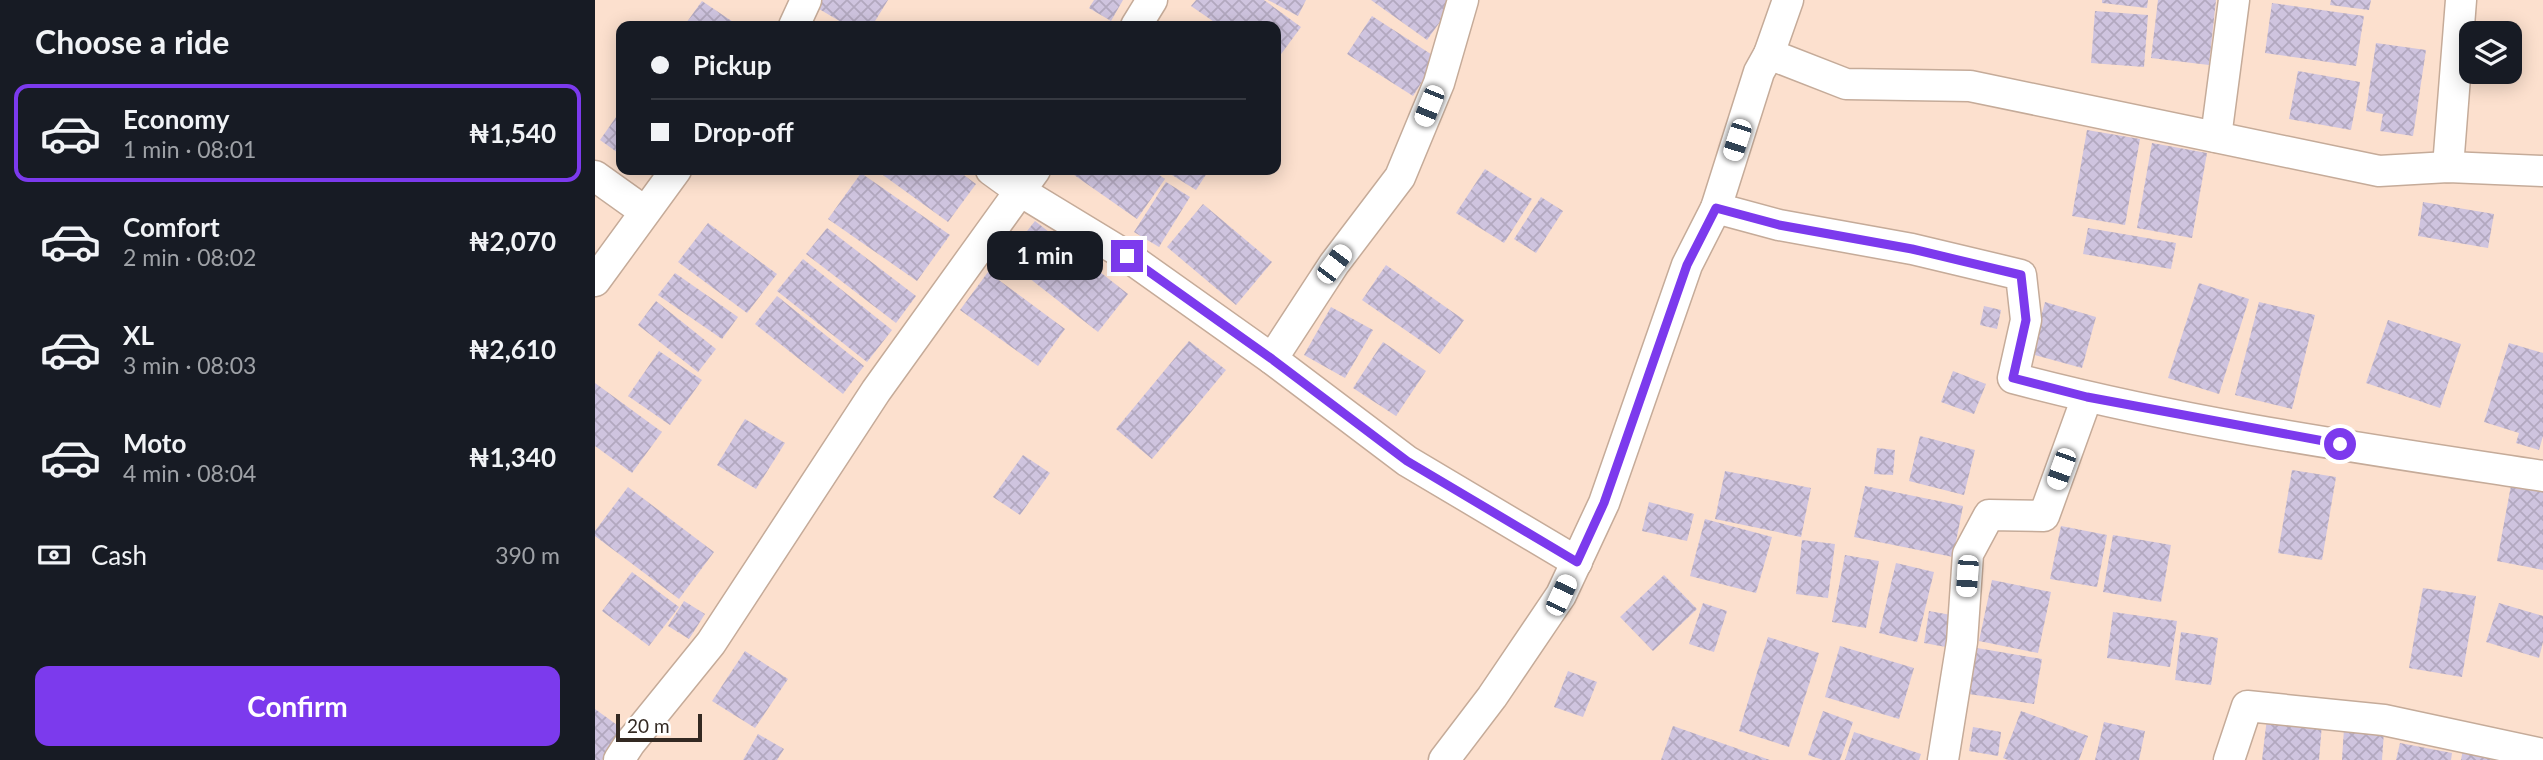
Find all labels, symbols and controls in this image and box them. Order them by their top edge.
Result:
map controls [2459,21,2522,84]
button: layers [2459,21,2522,84]
text: Choose a ride [35,22,229,61]
text: Pickup [693,49,772,81]
car [1412,83,1447,129]
icon: car [39,102,102,165]
text: Economy [123,103,229,135]
text: Drop-off [693,116,794,148]
text: ₦1,540 [469,117,556,149]
car [1721,117,1754,163]
text: 1 min · 08:01 [123,135,256,163]
icon: car [39,210,102,273]
text: Comfort [123,211,220,243]
text: ₦2,070 [469,225,556,257]
callout: 1 min [987,232,1103,280]
route end [1111,240,1143,272]
text: 1 min [1016,241,1074,269]
car [1313,241,1356,287]
text: 2 min · 08:02 [123,243,256,271]
icon: car [39,318,102,381]
text: XL [123,319,154,351]
text: ₦2,610 [469,333,556,365]
text: 3 min · 08:03 [123,351,256,379]
icon: car [39,426,102,489]
text: Moto [123,427,186,459]
route start [2324,428,2356,460]
text: ₦1,340 [469,441,556,473]
car [2044,446,2079,492]
text: 4 min · 08:04 [123,459,256,487]
icon: cash [35,536,73,574]
text: Cash [91,539,147,571]
text: 390 m [495,541,560,569]
car [1956,554,1979,598]
car [1543,572,1580,618]
button: Confirm [35,666,560,746]
scale bar [616,711,702,743]
text: 20 m [627,714,670,737]

